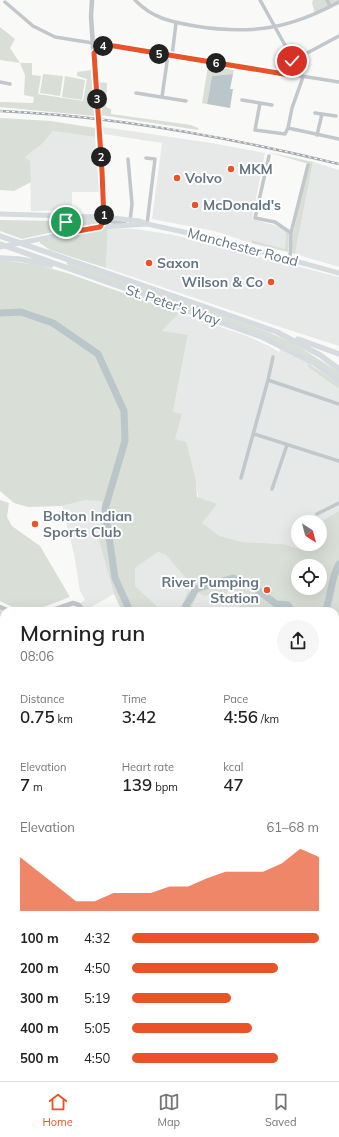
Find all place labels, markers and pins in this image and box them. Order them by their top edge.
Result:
pin: 4 [93,36,113,56]
pin: 5 [149,44,169,64]
pin [275,44,309,78]
pin: 6 [206,53,226,73]
pin: 3 [87,89,107,109]
pin: 2 [91,147,111,167]
place label: MKM [239,160,273,178]
marker: MKM [226,164,236,174]
place label: Volvo [184,169,222,187]
marker: Volvo [172,173,182,183]
place label: McDonald's [203,196,281,214]
marker: McDonald's [190,200,200,210]
pin [49,205,83,239]
pin: 1 [94,205,114,225]
place label: Saxon [157,254,199,272]
marker: Saxon [144,258,154,268]
place label: Wilson & Co [182,273,263,291]
marker: Wilson & Co [266,277,276,287]
place label: Bolton Indian Sports Club [43,507,132,541]
marker: Bolton Indian Sports Club [30,519,40,529]
place label: River Pumping Station [161,573,259,607]
marker: River Pumping Station [262,585,272,595]

